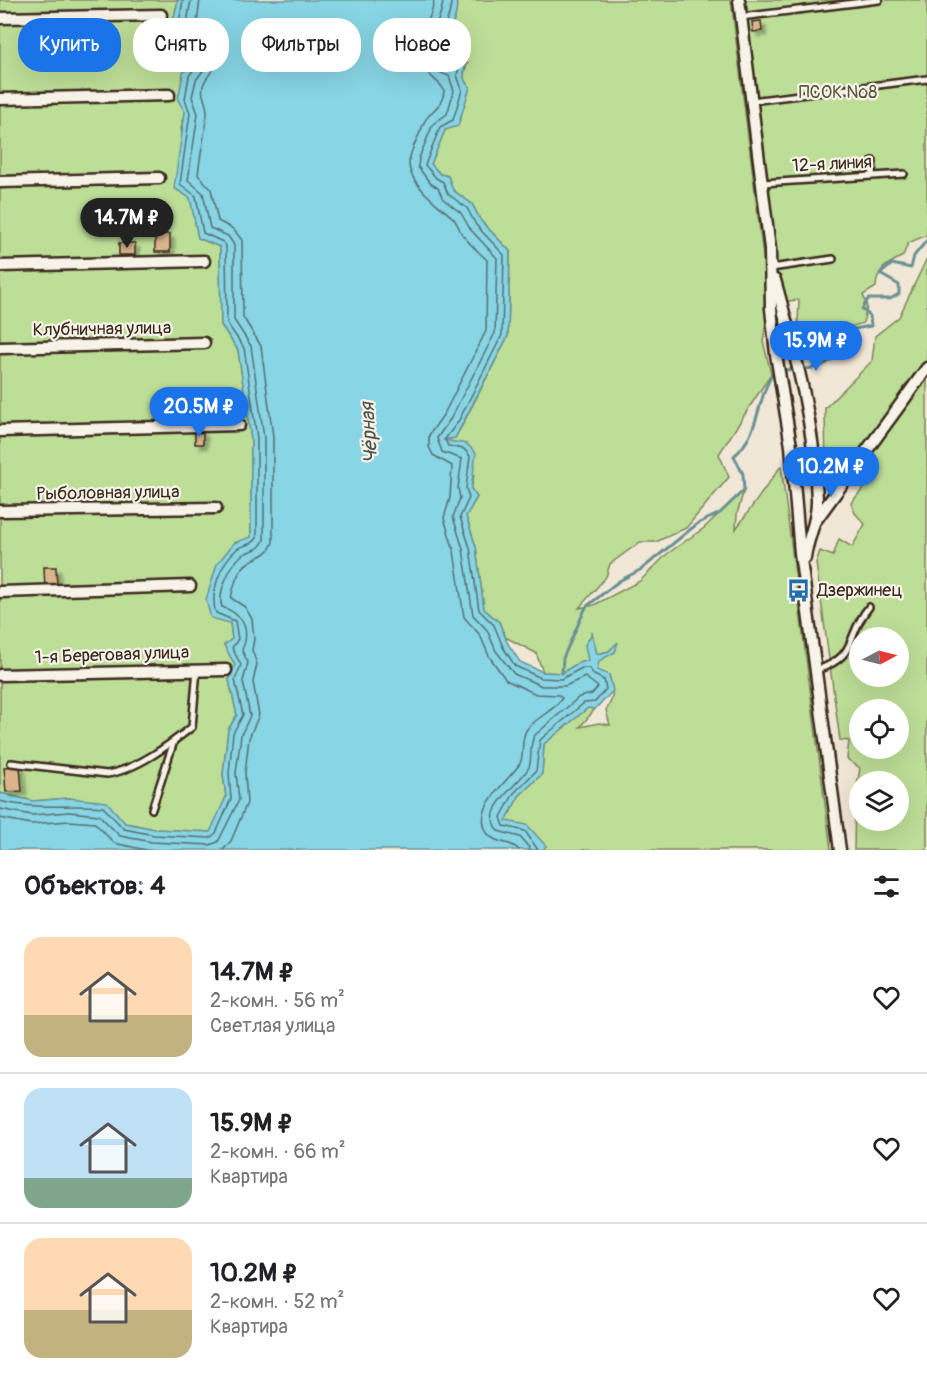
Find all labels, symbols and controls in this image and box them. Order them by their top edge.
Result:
chip: Купить [18,18,121,72]
chip: Снять [133,18,229,72]
chip: Фильтры [241,18,361,72]
chip: Новое [373,18,471,72]
park label: ПСОК №8 [799,81,877,104]
street label: 12-я линия [791,150,873,178]
pin: 14.7M ₽ [72,198,182,249]
text: 14.7M ₽ [94,205,160,230]
street label: Клубничная улица [33,316,171,342]
pin: 15.9M ₽ [761,321,871,372]
text: 15.9M ₽ [784,328,848,353]
pin: 20.5M ₽ [144,387,254,438]
text: 20.5M ₽ [164,394,234,419]
water label: Чёрная [354,399,384,464]
pin: 10.2M ₽ [776,447,886,498]
text: 10.2M ₽ [797,454,865,479]
street label: Рыболовная улица [36,480,180,506]
bus stop icon: Дзержинец [786,577,812,603]
place label: Дзержинец [816,579,903,602]
north arrow [849,627,909,687]
map controls [849,627,909,831]
street label: 1-я Береговая улица [34,641,190,669]
button: locate [849,699,909,759]
button: layers [849,771,909,831]
text: Объектов: 4 [24,870,165,902]
icon: filters [870,870,903,903]
text: 14.7M ₽ [210,956,295,988]
icon: home [72,961,144,1033]
icon: heart [870,981,903,1014]
text: 2-комн. · 56 m² [210,988,345,1013]
text: Светлая улица [210,1013,335,1038]
text: 15.9M ₽ [210,1107,293,1139]
icon: home [72,1112,144,1184]
icon: heart [870,1132,903,1165]
text: 2-комн. · 66 m² [210,1139,346,1164]
text: Квартира [210,1164,288,1189]
text: 10.2M ₽ [210,1257,298,1289]
icon: home [72,1262,144,1334]
icon: heart [870,1282,903,1315]
text: 2-комн. · 52 m² [210,1289,344,1314]
text: Квартира [210,1314,288,1339]

